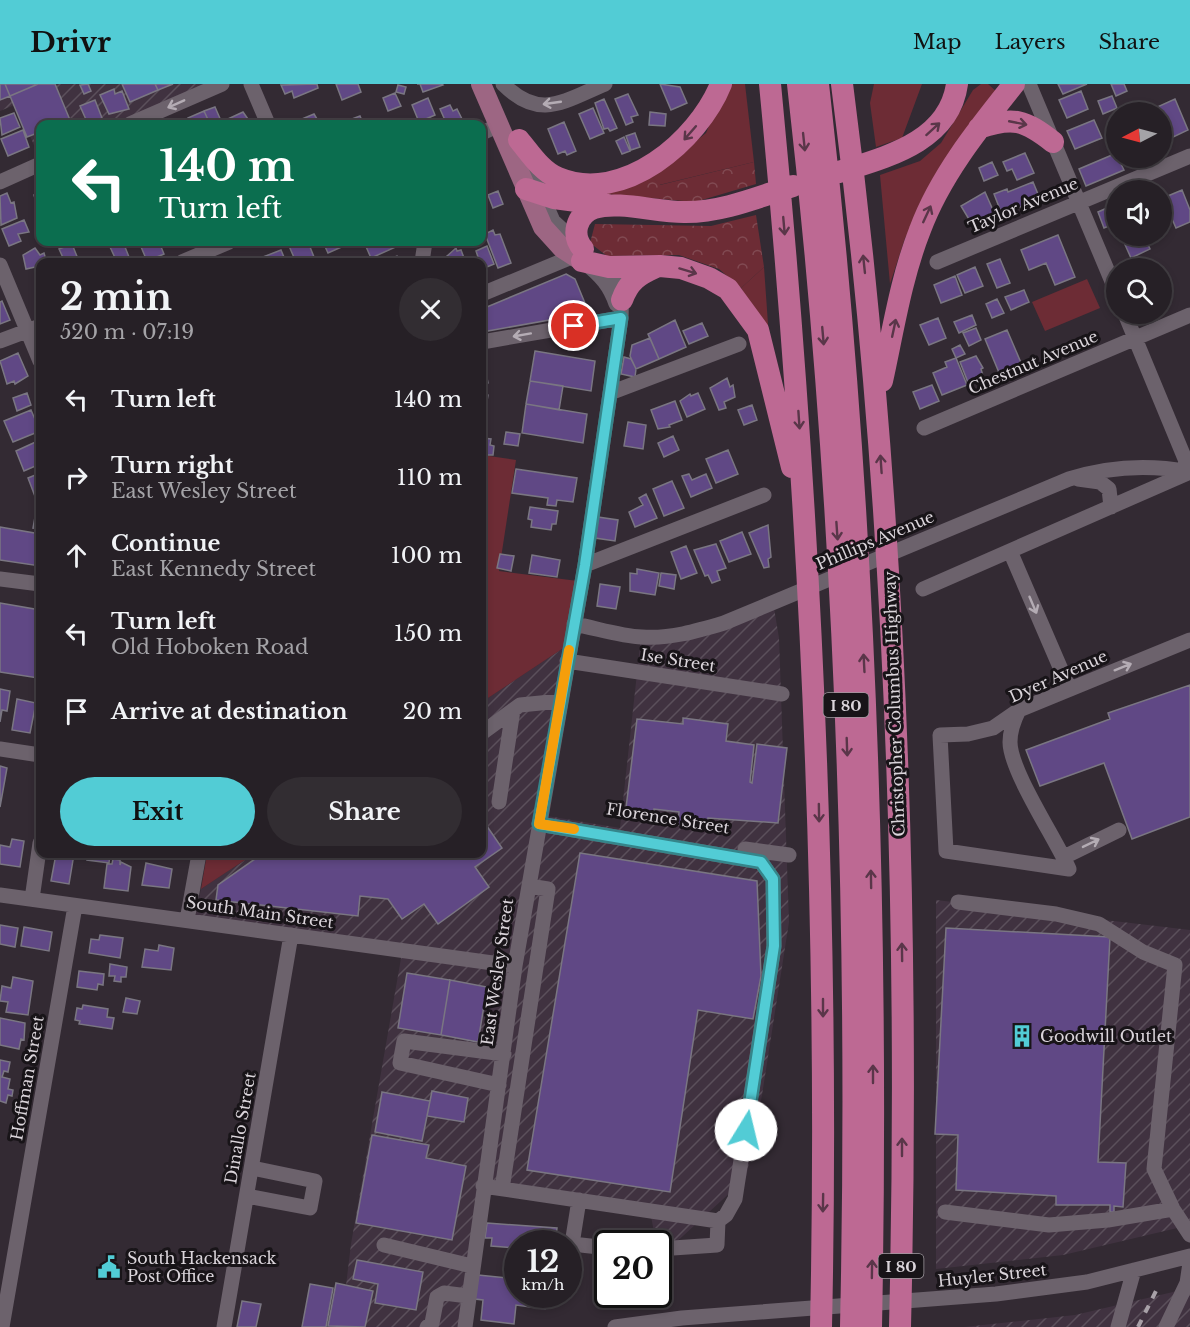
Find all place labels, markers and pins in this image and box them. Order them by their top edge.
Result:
pin [548,300,599,351]
building icon: Goodwill Outlet [1009,1023,1035,1049]
place label: Goodwill Outlet [1040,1026,1172,1046]
place label: South Hackensack Post Office [127,1248,277,1286]
public building icon: South Hackensack Post Office [96,1254,122,1280]

